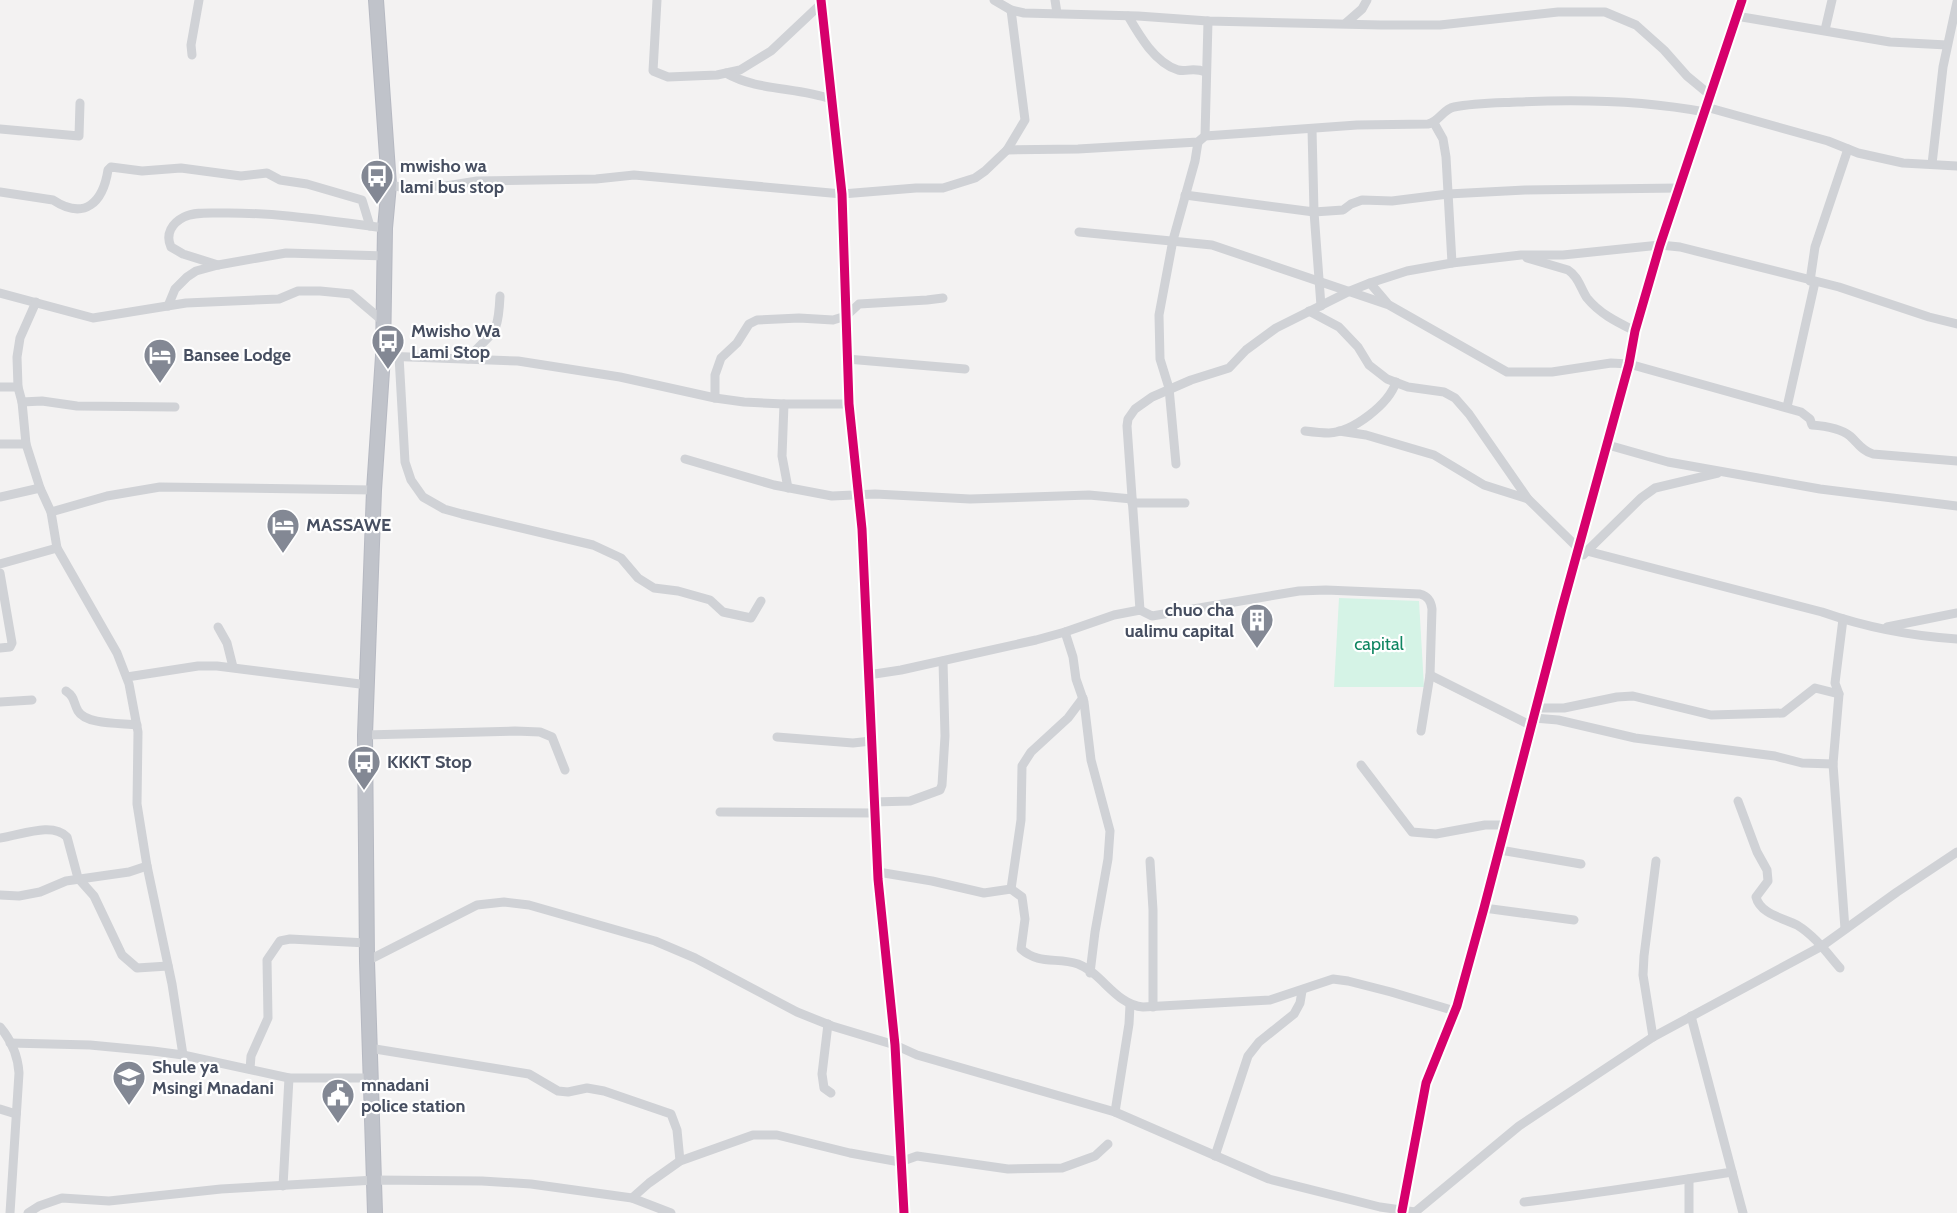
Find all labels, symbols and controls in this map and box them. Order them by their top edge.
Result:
place label: mwisho wa lami bus stop [400,155,504,198]
bus stop icon: mwisho wa lami bus stop [359,158,395,205]
place label: Mwisho Wa Lami Stop [411,320,501,363]
bus stop icon: Mwisho Wa Lami Stop [370,323,406,370]
hotel icon: Bansee Lodge [142,337,178,384]
place label: Bansee Lodge [183,344,291,366]
hotel icon: MASSAWE [265,507,301,554]
place label: MASSAWE [306,514,391,536]
place label: chuo cha ualimu capital [1125,599,1234,642]
building icon: chuo cha ualimu capital [1239,602,1275,649]
park label: capital [1354,633,1405,655]
bus stop icon: KKKT Stop [346,744,382,791]
place label: KKKT Stop [387,751,472,773]
place label: Shule ya Msingi Mnadani [152,1056,274,1099]
school or university icon: Shule ya Msingi Mnadani [111,1059,147,1106]
place label: mnadani police station [361,1074,465,1117]
public building icon: mnadani police station [320,1077,356,1124]

